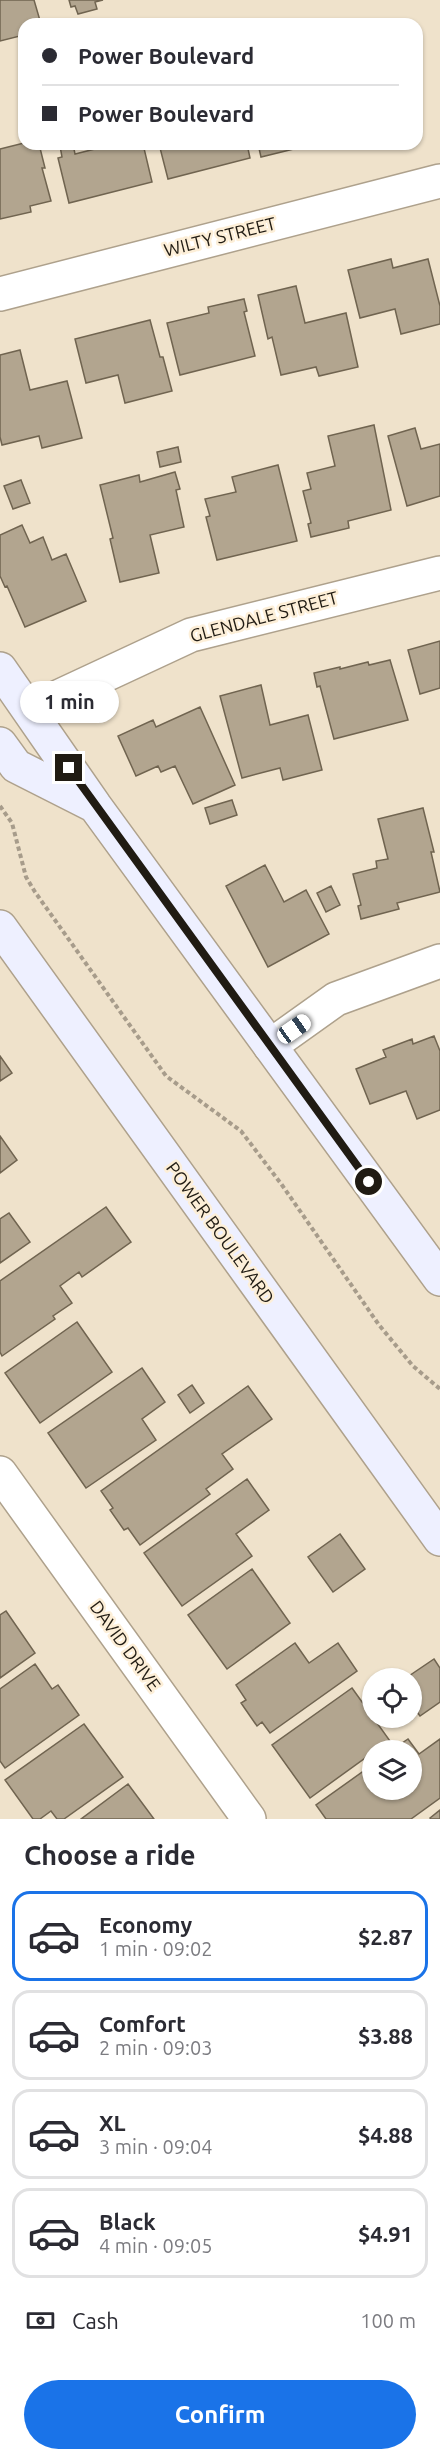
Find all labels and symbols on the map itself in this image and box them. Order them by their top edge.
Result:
street label: WILTY STREET [162,212,278,260]
street label: GLENDALE STREET [188,587,340,645]
callout: 1 min [20,681,118,723]
route end [55,754,82,781]
car [274,1011,314,1047]
street label: POWER BOULEVARD [163,1158,279,1307]
route start [355,1168,382,1195]
street label: DAVID DRIVE [86,1597,165,1694]

